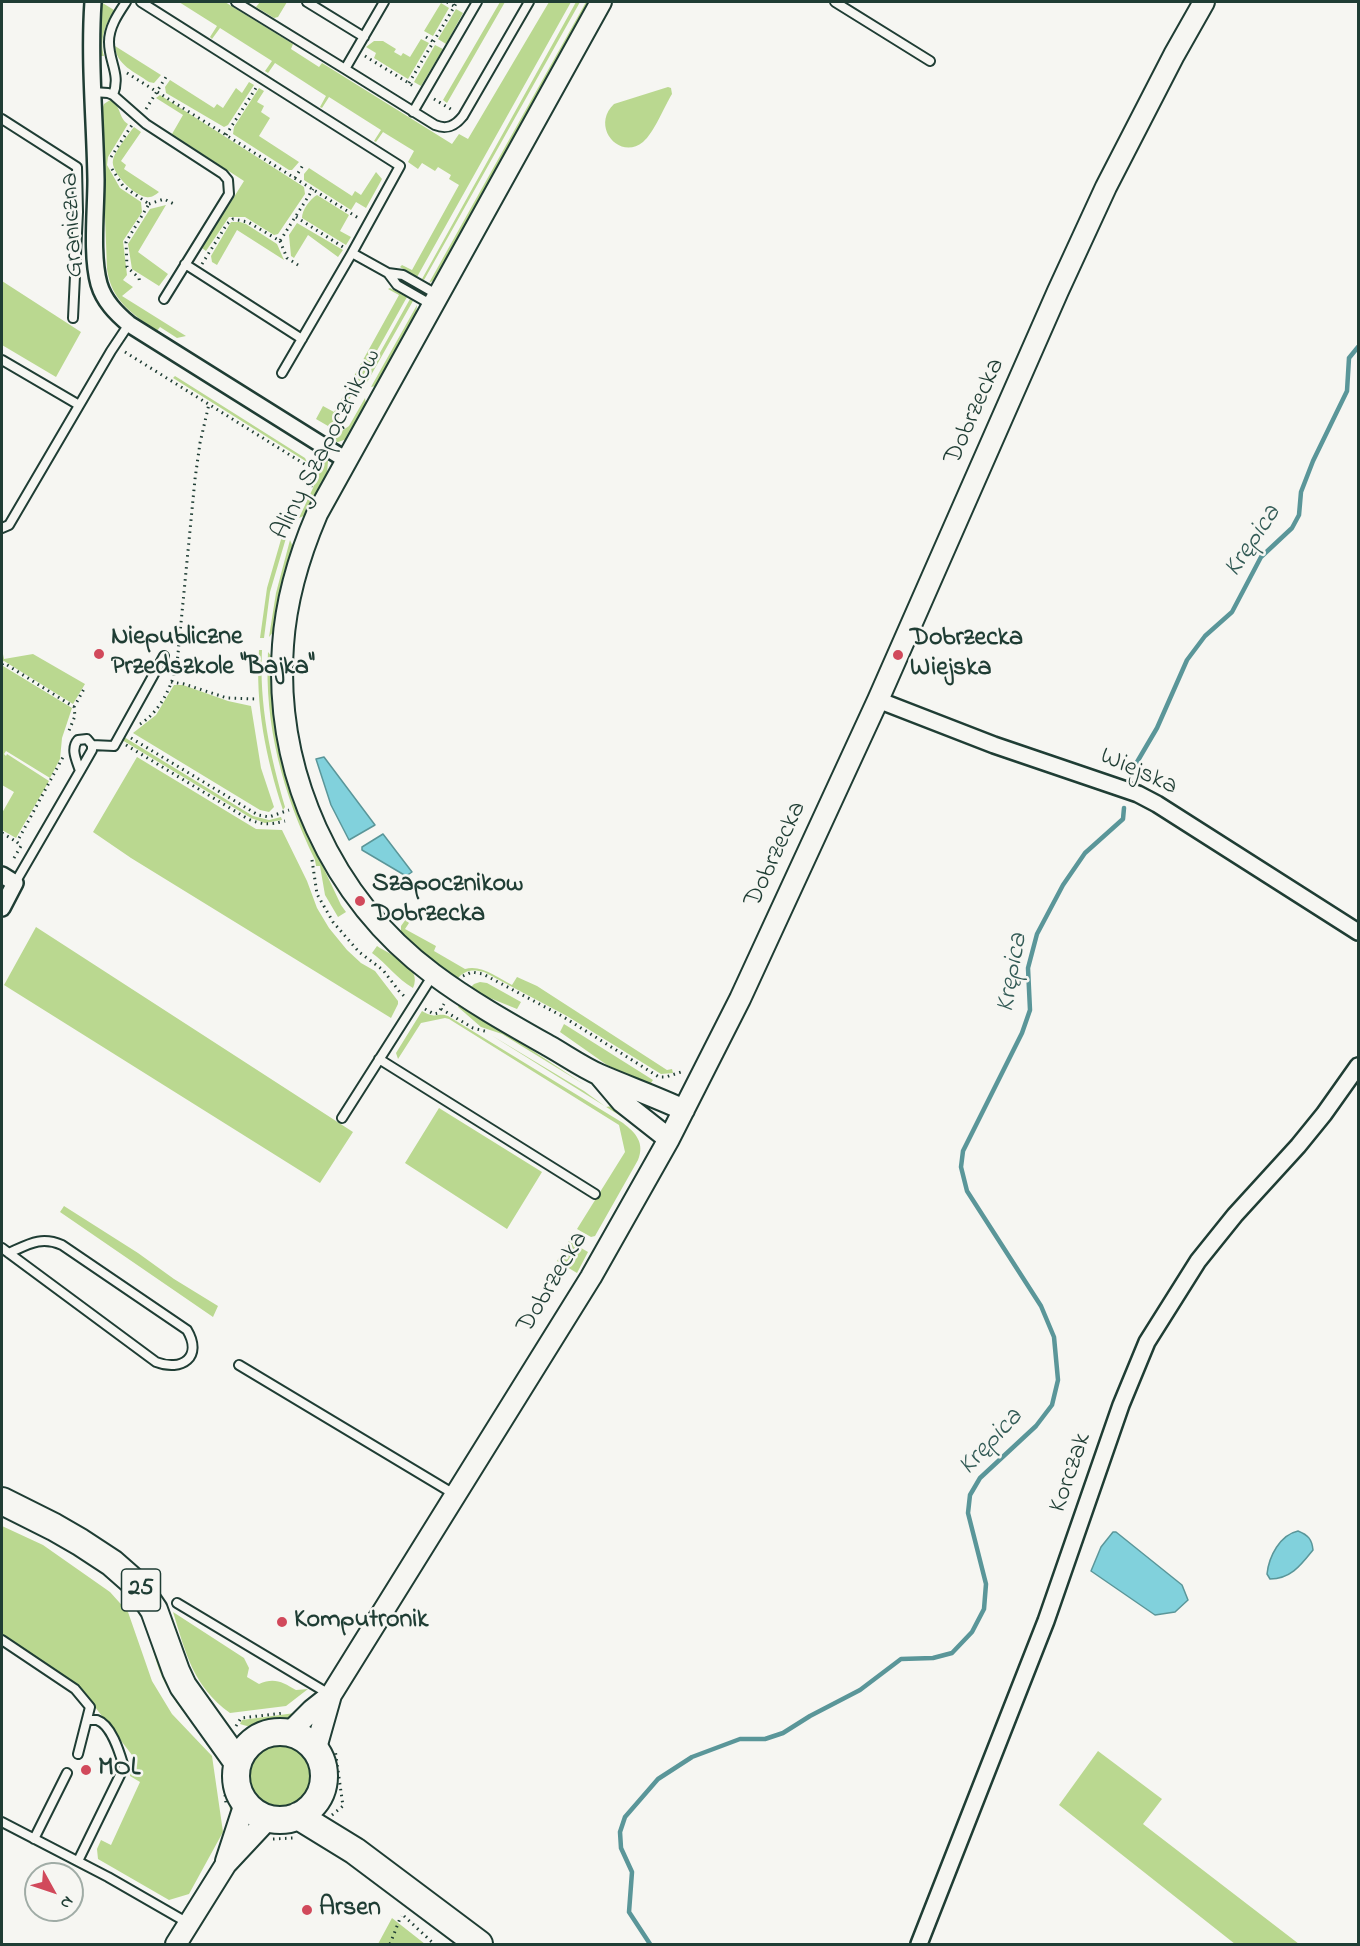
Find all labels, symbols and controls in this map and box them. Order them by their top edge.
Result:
street label: Graniczna [56,172,92,278]
street label: Aliny Szapocznikow [266,344,390,546]
street label: Dobrzecka [939,354,1013,470]
water label: Krępica [1218,500,1290,584]
place label: Niepubliczne Przedszkole "Bajka" [111,623,315,684]
place label: Dobrzecka Wiejska [910,624,1023,686]
marker: Niepubliczne Przedszkole "Bajka" [92,647,106,661]
marker: Dobrzecka Wiejska [891,648,905,662]
street label: Wiejska [1094,742,1182,804]
street label: Dobrzecka [739,797,815,913]
place label: Szapocznikow Dobrzecka [372,870,523,932]
marker: Szapocznikow Dobrzecka [353,894,367,908]
water label: Krępica [991,931,1037,1015]
street label: Dobrzecka [511,1226,597,1340]
water label: Krępica [953,1403,1031,1483]
street label: Korczak [1044,1429,1100,1517]
road number: 25 [122,1569,160,1611]
place label: Komputronik [294,1606,428,1638]
marker: Komputronik [275,1615,289,1629]
place label: MOL [98,1754,140,1786]
marker: MOL [79,1763,93,1777]
north arrow [24,1862,84,1922]
text: N [54,1890,79,1914]
place label: Arsen [319,1894,381,1926]
marker: Arsen [300,1903,314,1917]

